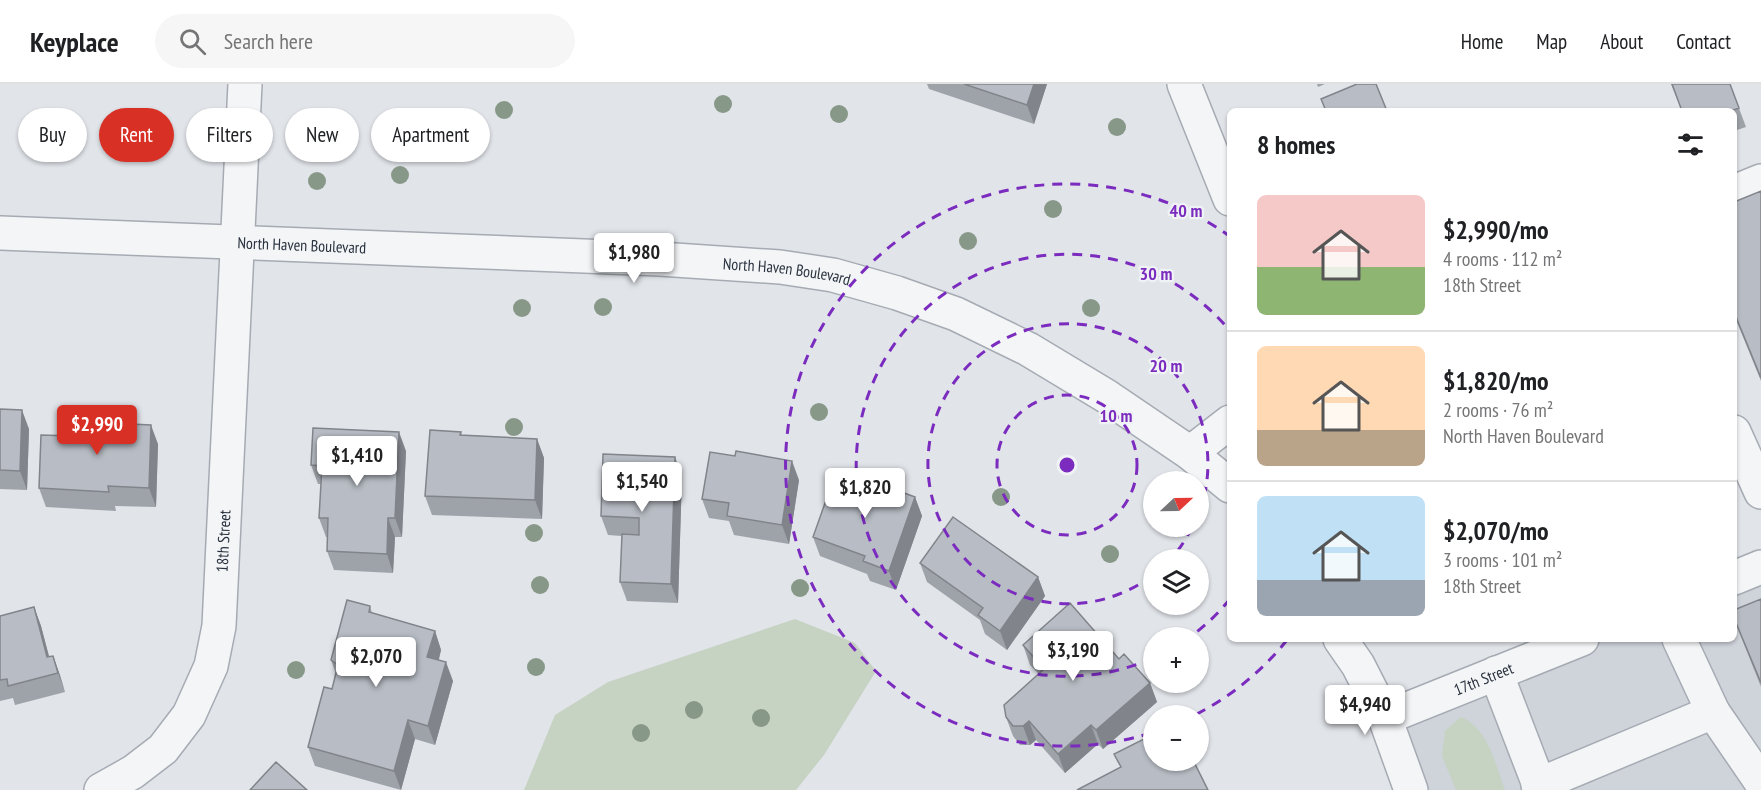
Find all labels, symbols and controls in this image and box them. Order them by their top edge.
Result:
search box [155,14,575,68]
text: Keyplace [30,23,119,60]
icon: search [176,25,209,58]
text: Search here [224,27,313,55]
text: Home [1461,28,1503,55]
text: Map [1536,28,1567,55]
text: About [1600,28,1643,55]
text: Contact [1676,28,1731,55]
chip: Buy [18,108,87,162]
chip: Rent [99,108,174,162]
chip: Filters [186,108,273,162]
chip: New [285,108,359,162]
chip: Apartment [371,108,490,162]
text: 8 homes [1257,128,1335,161]
icon: filters [1674,128,1707,161]
text: 40 m [1170,199,1202,222]
text: $2,990/mo [1443,213,1549,246]
icon: home [1305,219,1377,291]
street label: North Haven Boulevard [237,232,367,257]
pin: $1,980 [585,233,683,284]
text: $1,980 [608,239,660,265]
text: 4 rooms · 112 m² [1443,246,1562,272]
street label: North Haven Boulevard [722,253,853,290]
text: 30 m [1140,262,1172,285]
text: 18th Street [1443,272,1521,298]
text: 20 m [1150,354,1182,377]
text: $1,820/mo [1443,364,1549,397]
icon: home [1305,370,1377,442]
text: 2 rooms · 76 m² [1443,397,1553,423]
text: 10 m [1100,404,1132,427]
pin: $2,990 [48,405,146,456]
text: $2,990 [71,411,123,437]
text: North Haven Boulevard [1443,423,1604,449]
pin: $1,410 [308,436,406,487]
text: $1,410 [331,442,383,468]
centre of rings [1057,455,1077,475]
pin: $1,540 [593,462,691,513]
text: $1,540 [616,468,668,494]
pin: $1,820 [816,468,914,519]
north arrow [1143,471,1209,537]
map controls [1143,471,1209,771]
text: $1,820 [839,474,891,500]
street label: 18th Street [212,509,235,573]
text: $2,070/mo [1443,514,1549,547]
icon: home [1305,520,1377,592]
text: 3 rooms · 101 m² [1443,547,1562,573]
button: layers [1143,549,1209,615]
text: 18th Street [1443,573,1521,599]
button: + [1143,627,1209,693]
pin: $3,190 [1024,631,1122,682]
pin: $2,070 [327,637,425,688]
text: $3,190 [1047,637,1099,663]
text: $2,070 [350,643,402,669]
street label: 17th Street [1451,657,1517,699]
pin: $4,940 [1316,685,1414,736]
text: $4,940 [1339,691,1391,717]
button: − [1143,705,1209,771]

